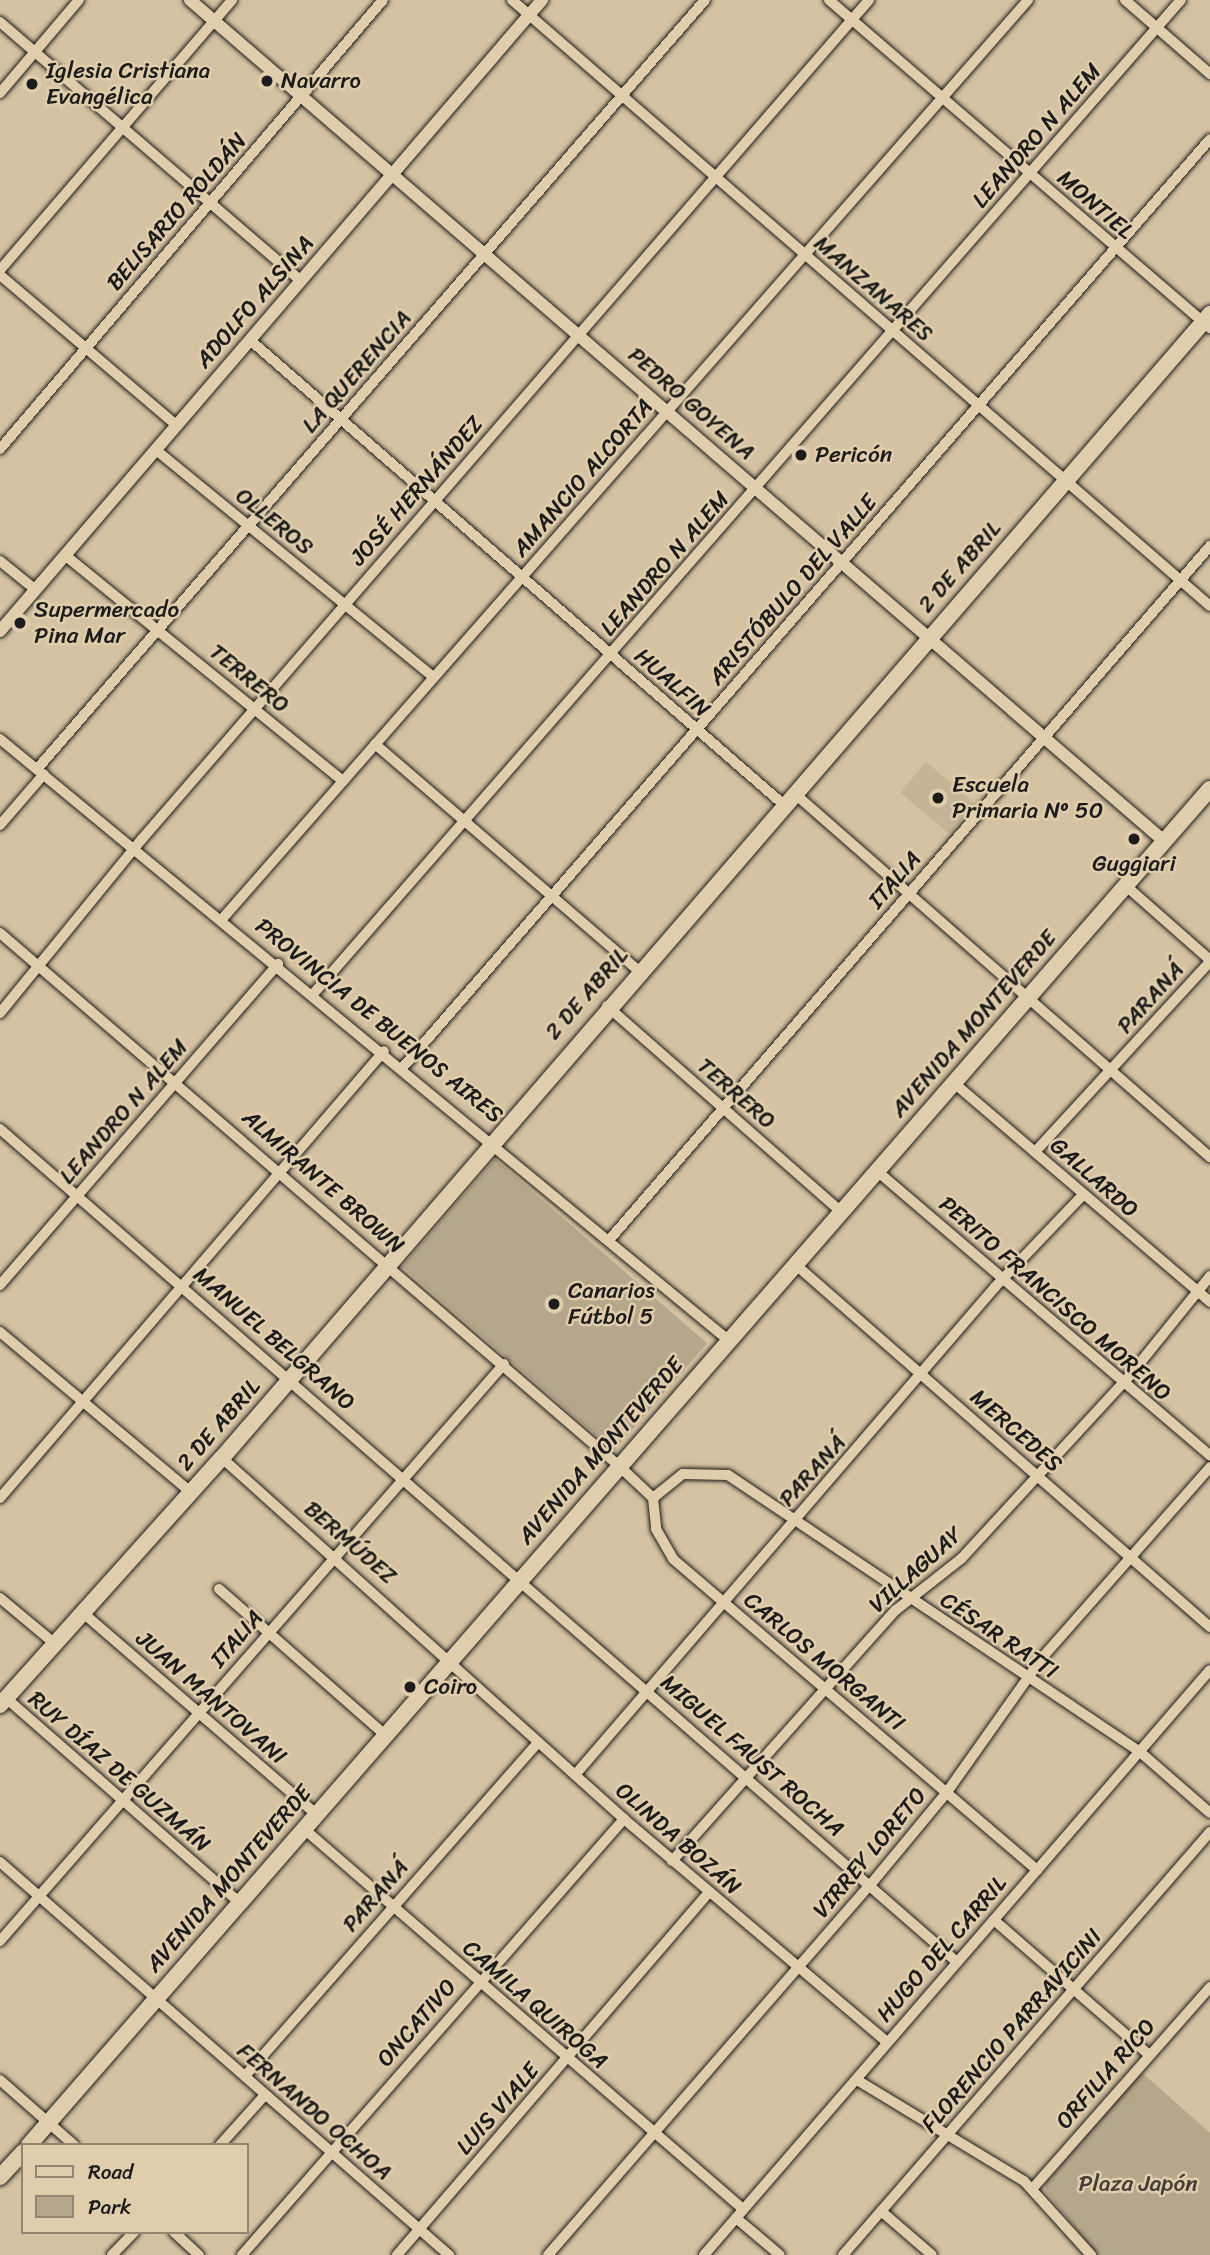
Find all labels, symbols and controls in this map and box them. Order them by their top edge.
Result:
place label: Iglesia Cristiana Evangélica [46,57,210,111]
street label: LEANDRO N ALEM [966,58,1108,214]
place label: Navarro [281,67,361,95]
marker: Navarro [259,73,275,89]
marker: Iglesia Cristiana Evangélica [24,76,40,92]
street label: BELISARIO ROLDÁN [101,128,253,296]
street label: MONTIEL [1051,164,1139,246]
street label: ADOLFO ALSINA [190,230,320,374]
street label: MANZANARES [808,230,938,348]
street label: LA QUERENCIA [295,304,419,440]
street label: PEDRO GOYENA [622,341,760,467]
street label: AMANCIO ALCORTA [507,393,659,563]
street label: JOSÉ HERNÁNDEZ [345,411,489,571]
place label: Pericón [815,441,892,469]
marker: Pericón [793,447,809,463]
street label: OLLEROS [230,482,318,562]
street label: LEANDRO N ALEM [594,486,736,642]
street label: ARISTÓBULO DEL VALLE [704,490,882,690]
street label: 2 DE ABRIL [913,515,1007,619]
place label: Supermercado Pina Mar [34,596,179,650]
marker: Supermercado Pina Mar [12,615,28,631]
street label: TERRERO [203,638,295,720]
street label: HUALFIN [628,643,716,723]
place label: Escuela Primaria Nº 50 [952,771,1103,825]
marker: Escuela Primaria Nº 50 [930,790,946,806]
marker: Guggiari [1126,831,1142,847]
street label: ITALIA [863,846,927,914]
place label: Guggiari [1092,850,1176,878]
street label: PROVINCIA DE BUENOS AIRES [250,913,508,1129]
street label: AVENIDA MONTEVERDE [885,924,1063,1124]
street label: 2 DE ABRIL [540,942,634,1046]
street label: PARANÁ [1112,956,1190,1040]
street label: LEANDRO N ALEM [53,1034,195,1190]
street label: TERRERO [691,1052,781,1136]
street label: ALMIRANTE BROWN [236,1104,410,1260]
street label: GALLARDO [1044,1132,1144,1224]
street label: PERITO FRANCISCO MORENO [933,1191,1177,1407]
street label: MANUEL BELGRANO [187,1261,361,1417]
place label: Canarios Fútbol 5 [568,1277,655,1331]
marker: Canarios Fútbol 5 [546,1296,562,1312]
street label: AVENIDA MONTEVERDE [512,1351,690,1551]
street label: 2 DE ABRIL [172,1373,266,1477]
street label: MERCEDES [964,1384,1068,1478]
street label: PARANÁ [774,1429,852,1513]
street label: BERMÚDEZ [298,1495,402,1591]
street label: VILLAGUAY [864,1521,968,1619]
street label: CARLOS MORGANTI [738,1587,910,1737]
street label: CÉSAR RATTI [935,1587,1063,1685]
street label: ITALIA [205,1605,269,1673]
street label: JUAN MANTOVANI [131,1626,291,1770]
street label: MIGUEL FAUST ROCHA [655,1669,849,1843]
place label: Coiro [424,1673,477,1701]
marker: Coiro [402,1679,418,1695]
street label: RUY DÍAZ DE GUZMÁN [23,1686,215,1858]
street label: OLINDA BOZÁN [610,1777,746,1901]
street label: AVENIDA MONTEVERDE [140,1779,318,1979]
street label: VIRREY LORETO [808,1783,932,1923]
street label: PARANÁ [337,1854,415,1938]
street label: HUGO DEL CARRIL [871,1870,1013,2028]
street label: FLORENCIO PARRAVICINI [916,1924,1108,2138]
street label: CAMILA QUIROGA [457,1934,613,2076]
street label: ONCATIVO [371,1973,463,2073]
street label: ORFILIA RICO [1050,2012,1162,2136]
street label: FERNANDO OCHOA [231,2037,397,2187]
street label: LUIS VIALE [450,2057,546,2161]
legend [21,2143,248,2234]
text: Road [88,2153,133,2191]
park label: Plaza Japón [1078,2170,1198,2198]
text: Park [88,2188,131,2226]

